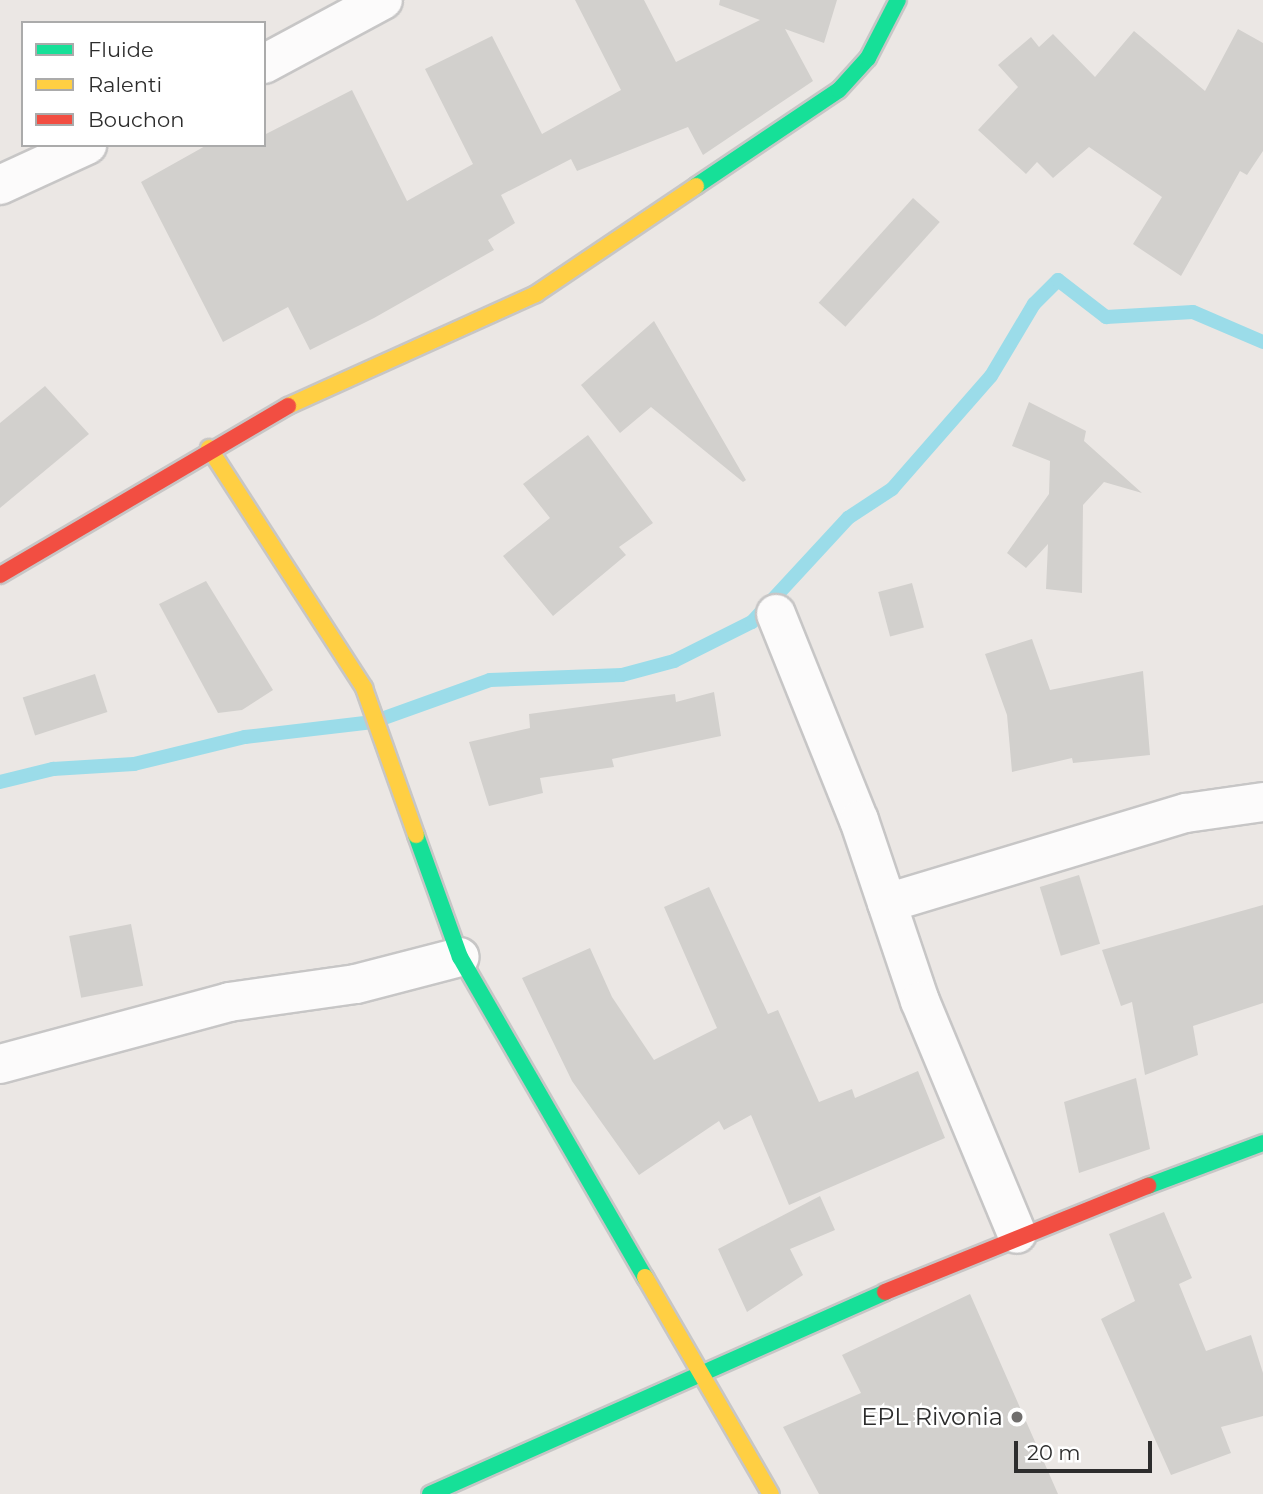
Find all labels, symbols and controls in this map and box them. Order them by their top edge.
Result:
legend [21,21,266,147]
text: Fluide [88,37,154,62]
text: Ralenti [88,72,162,97]
text: Bouchon [88,107,184,132]
place label: EPL Rivonia [861,1403,1003,1431]
marker: EPL Rivonia [1009,1409,1025,1425]
scale bar [1018,1428,1156,1472]
text: 20 m [1027,1440,1081,1465]

